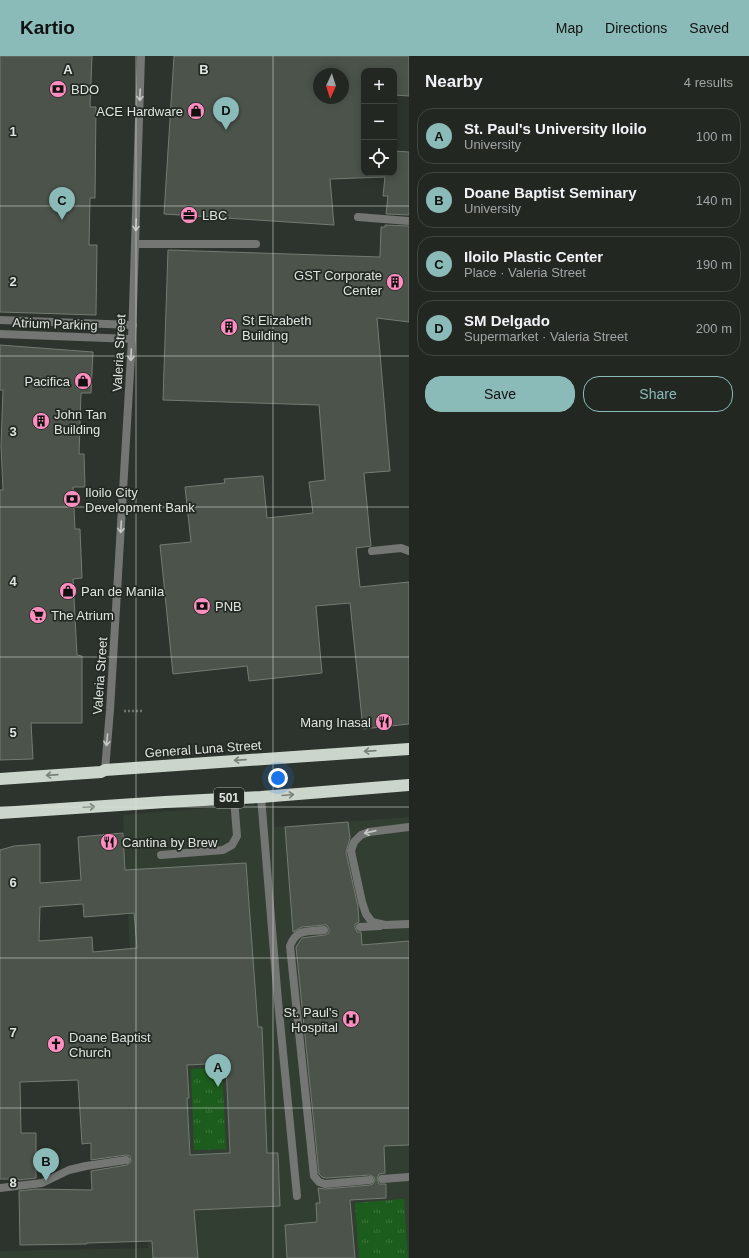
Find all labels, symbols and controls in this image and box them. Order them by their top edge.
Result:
text: Kartio [20,17,75,38]
text: Map [556,20,583,36]
text: Directions [605,20,667,36]
text: Saved [689,20,729,36]
text: A [63,62,73,77]
text: B [199,62,209,77]
north arrow [313,68,349,104]
map controls [361,68,397,176]
button: + [361,68,397,104]
text: Nearby [425,72,483,91]
text: 4 results [684,75,733,90]
bank icon: BDO [48,79,68,99]
place label: BDO [71,82,99,97]
one-way arrow [136,88,144,101]
pin: D [213,97,239,130]
shop icon: ACE Hardware [186,101,206,121]
place label: ACE Hardware [96,104,183,119]
button: − [361,104,397,140]
text: St. Paul's University Iloilo [464,120,647,137]
text: 1 [9,124,17,139]
text: A [434,129,444,144]
text: 100 m [696,129,732,144]
text: University [464,137,521,152]
button: locate [361,140,397,176]
text: Doane Baptist Seminary [464,184,637,201]
pin: C [49,187,75,220]
text: B [434,193,444,208]
text: 140 m [696,193,732,208]
text: University [464,201,521,216]
office icon: LBC [179,205,199,225]
place label: LBC [202,208,227,223]
one-way arrow [132,218,140,231]
text: Iloilo Plastic Center [464,248,603,265]
text: C [434,257,444,272]
text: 190 m [696,257,732,272]
text: Place · Valeria Street [464,265,586,280]
place label: GST Corporate Center [294,268,383,298]
building icon: GST Corporate Center [385,272,405,292]
text: 2 [9,274,17,289]
text: SM Delgado [464,312,550,329]
street label: Valeria Street [109,313,129,392]
place label: St Elizabeth Building [242,313,311,343]
street label: Atrium Parking [12,315,98,333]
building icon: St Elizabeth Building [219,317,239,337]
text: D [434,321,444,336]
text: 200 m [696,321,732,336]
text: Supermarket · Valeria Street [464,329,628,344]
one-way arrow [128,348,135,361]
shop icon: Pacifica [73,371,93,391]
place label: Pacifica [24,374,71,389]
button: Save [425,376,575,412]
button: Share [583,376,733,412]
place label: John Tan Building [54,407,107,437]
building icon: John Tan Building [31,411,51,431]
text: 3 [9,424,17,439]
place label: Iloilo City Development Bank [85,485,195,515]
bank icon: Iloilo City Development Bank [62,489,82,509]
one-way arrow [117,520,124,533]
text: 4 [9,574,17,589]
shop icon: Pan de Manila [58,581,78,601]
place label: Pan de Manila [81,584,165,599]
bank icon: PNB [192,596,212,616]
place label: PNB [215,599,242,614]
supermarket icon: The Atrium [28,605,48,625]
place label: The Atrium [51,608,114,623]
street label: Valeria Street [90,636,110,715]
restaurant icon: Mang Inasal [374,712,394,732]
place label: Mang Inasal [300,715,371,730]
text: 5 [9,725,17,740]
one-way arrow [104,733,111,746]
street label: General Luna Street [144,737,262,761]
one-way arrow [364,748,377,755]
one-way arrow [234,757,247,764]
your location [268,768,288,788]
one-way arrow [46,772,59,779]
road number: 501 [214,788,244,808]
one-way arrow [281,791,294,799]
one-way arrow [82,803,95,811]
one-way arrow [364,829,377,837]
restaurant icon: Cantina by Brew [99,832,119,852]
place label: Cantina by Brew [122,835,218,850]
text: 6 [9,875,17,890]
place label: St. Paul's Hospital [283,1005,338,1035]
hospital icon: St. Paul's Hospital [341,1009,361,1029]
text: 7 [9,1025,17,1040]
place label: Doane Baptist Church [69,1030,151,1060]
church icon: Doane Baptist Church [46,1034,66,1054]
pin: A [205,1054,231,1087]
pin: B [33,1148,59,1181]
text: 8 [9,1175,17,1190]

